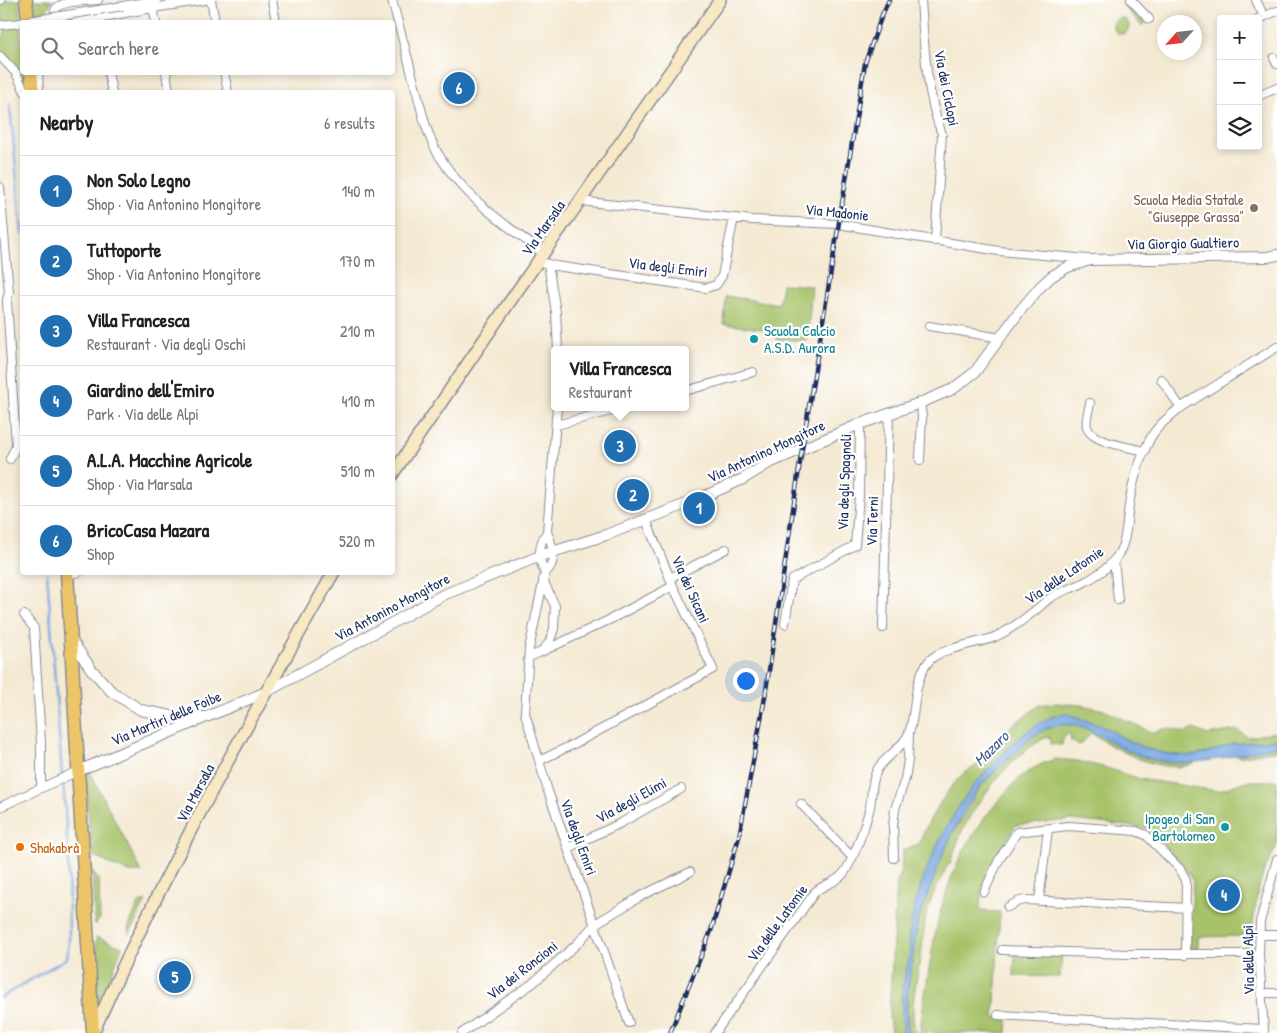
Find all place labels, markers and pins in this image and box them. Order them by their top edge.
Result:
pin: 6 [443,69,475,107]
place label: Scuola Media Statale "Giuseppe Grassa" [1134,189,1244,227]
marker: Scuola Media Statale "Giuseppe Grassa" [1248,202,1260,214]
place label: Scuola Calcio A.S.D. Aurora [764,320,835,358]
marker: Scuola Calcio A.S.D. Aurora [748,333,760,345]
pin: 3 [604,427,636,465]
pin: 2 [617,476,649,514]
pin: 1 [683,489,715,527]
place label: Ipogeo di San Bartolomeo [1145,808,1215,846]
marker: Ipogeo di San Bartolomeo [1219,821,1231,833]
place label: Shakabrà [30,837,79,858]
marker: Shakabrà [14,841,26,853]
pin: 4 [1208,876,1240,914]
pin: 5 [159,958,191,996]

